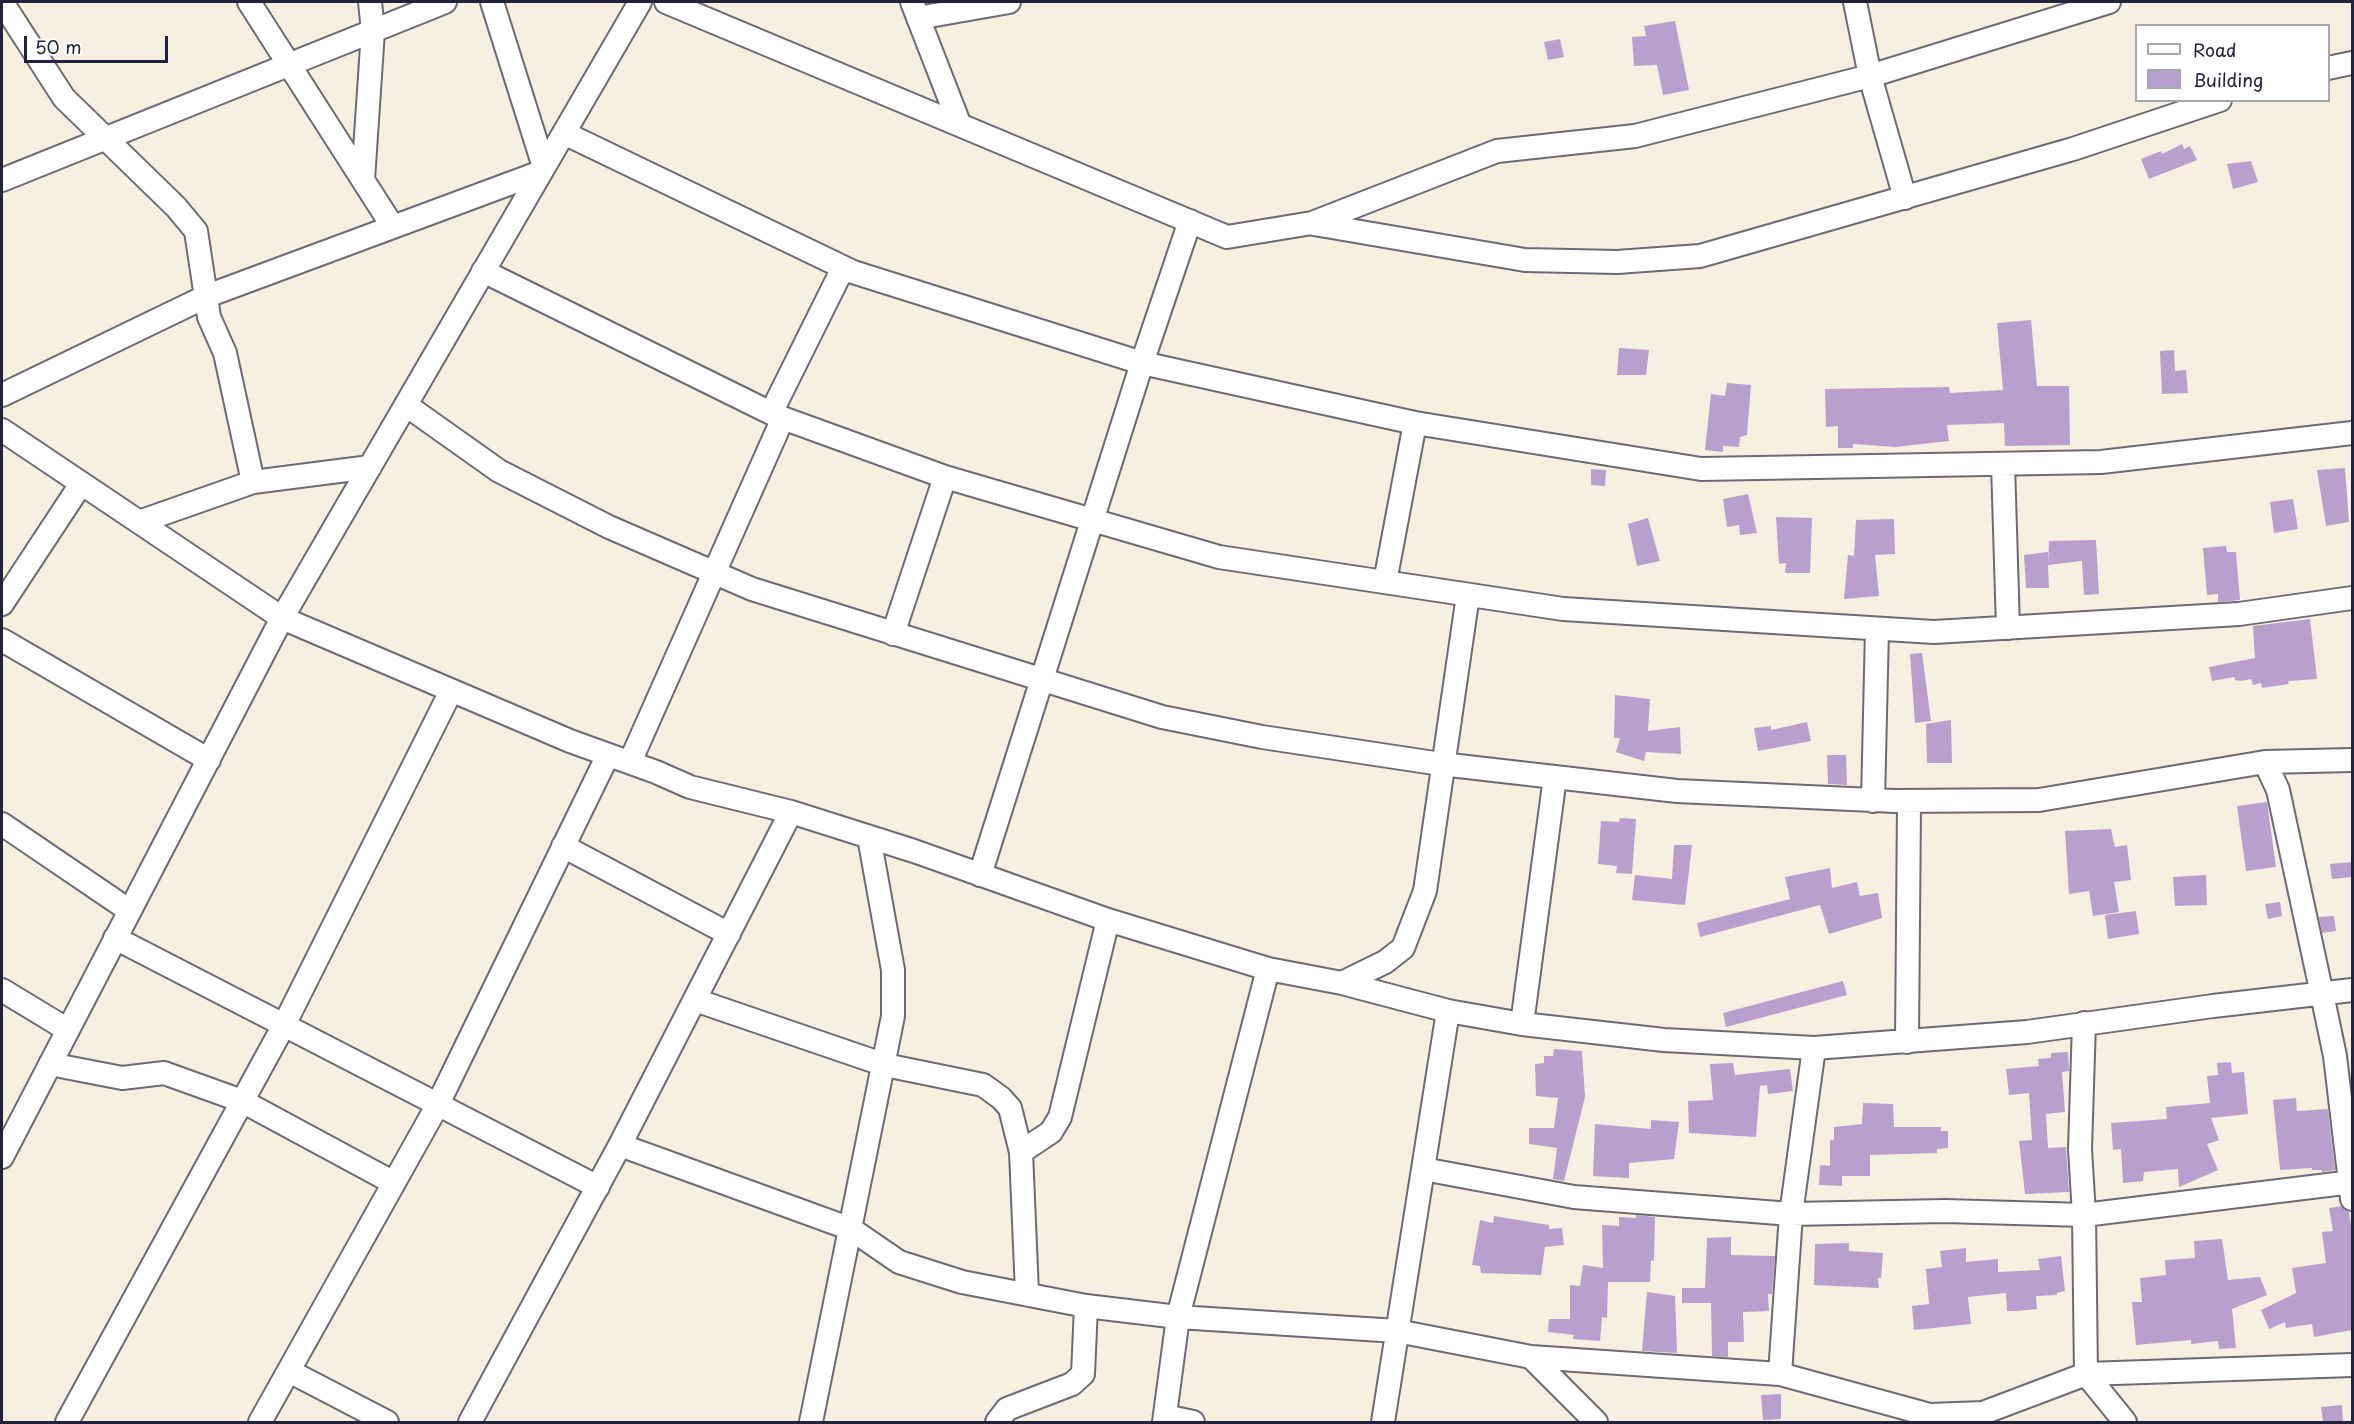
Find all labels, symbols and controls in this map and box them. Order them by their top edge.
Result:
scale bar [27,24,171,62]
legend [2135,24,2330,102]
text: 50 m [35,33,82,60]
text: Road [2193,36,2237,63]
text: Building [2193,66,2263,93]

